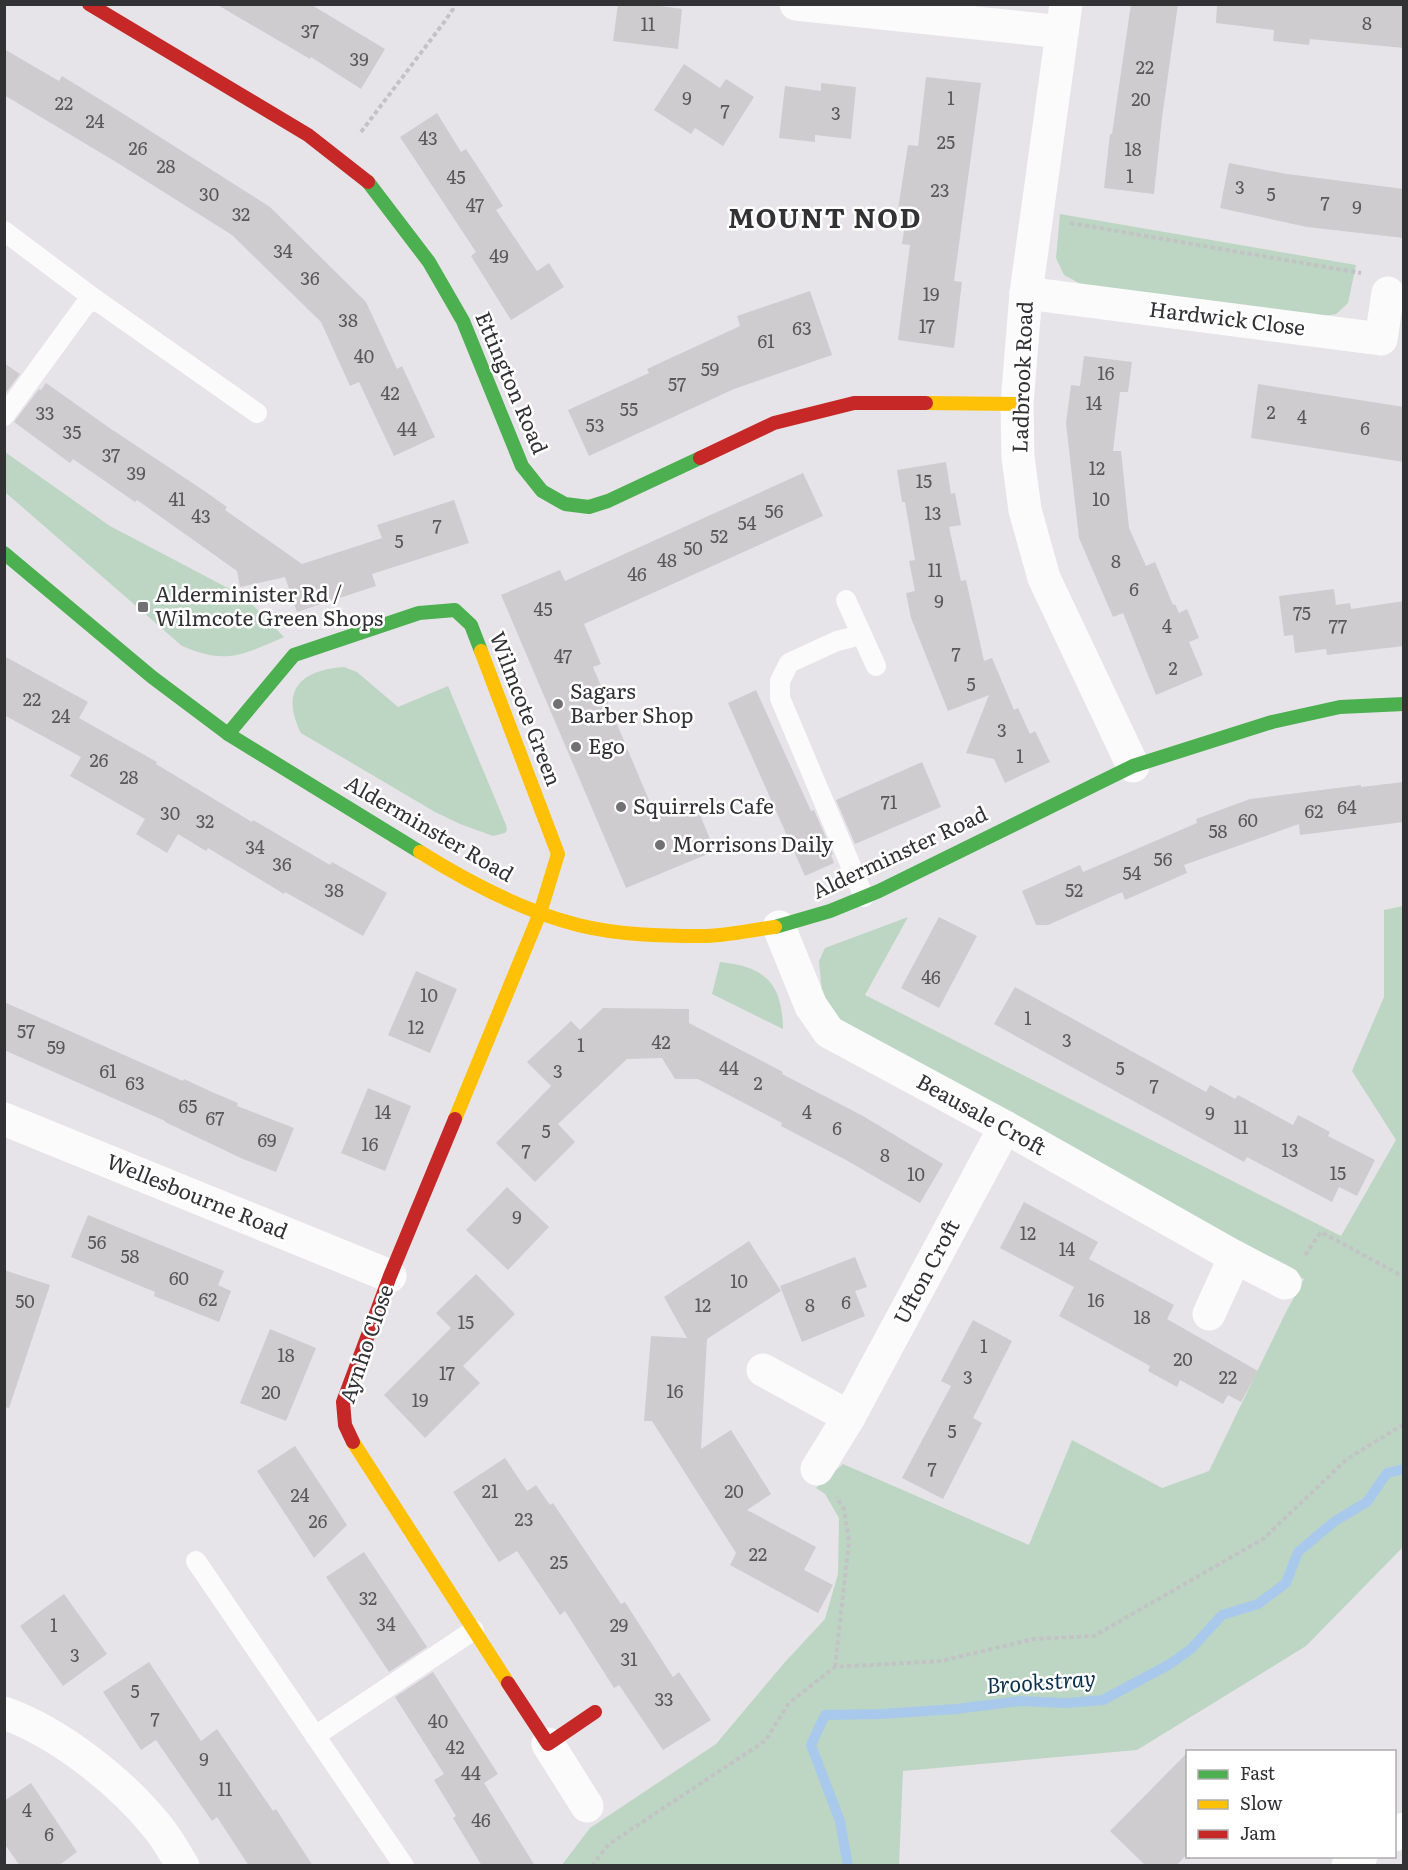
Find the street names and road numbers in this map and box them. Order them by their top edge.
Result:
street label: Hardwick Close [1147,292,1307,341]
street label: Ladbrook Road [1002,300,1039,453]
street label: Ettington Road [469,306,557,458]
street label: Wilmcote Green [484,626,571,790]
street label: Alderminster Road [340,766,520,888]
street label: Alderminster Road [806,796,992,905]
street label: Beausale Croft [912,1064,1053,1161]
street label: Wellesbourne Road [103,1144,293,1245]
street label: Ufton Croft [884,1212,966,1329]
street label: Aynho Close [330,1280,399,1407]

